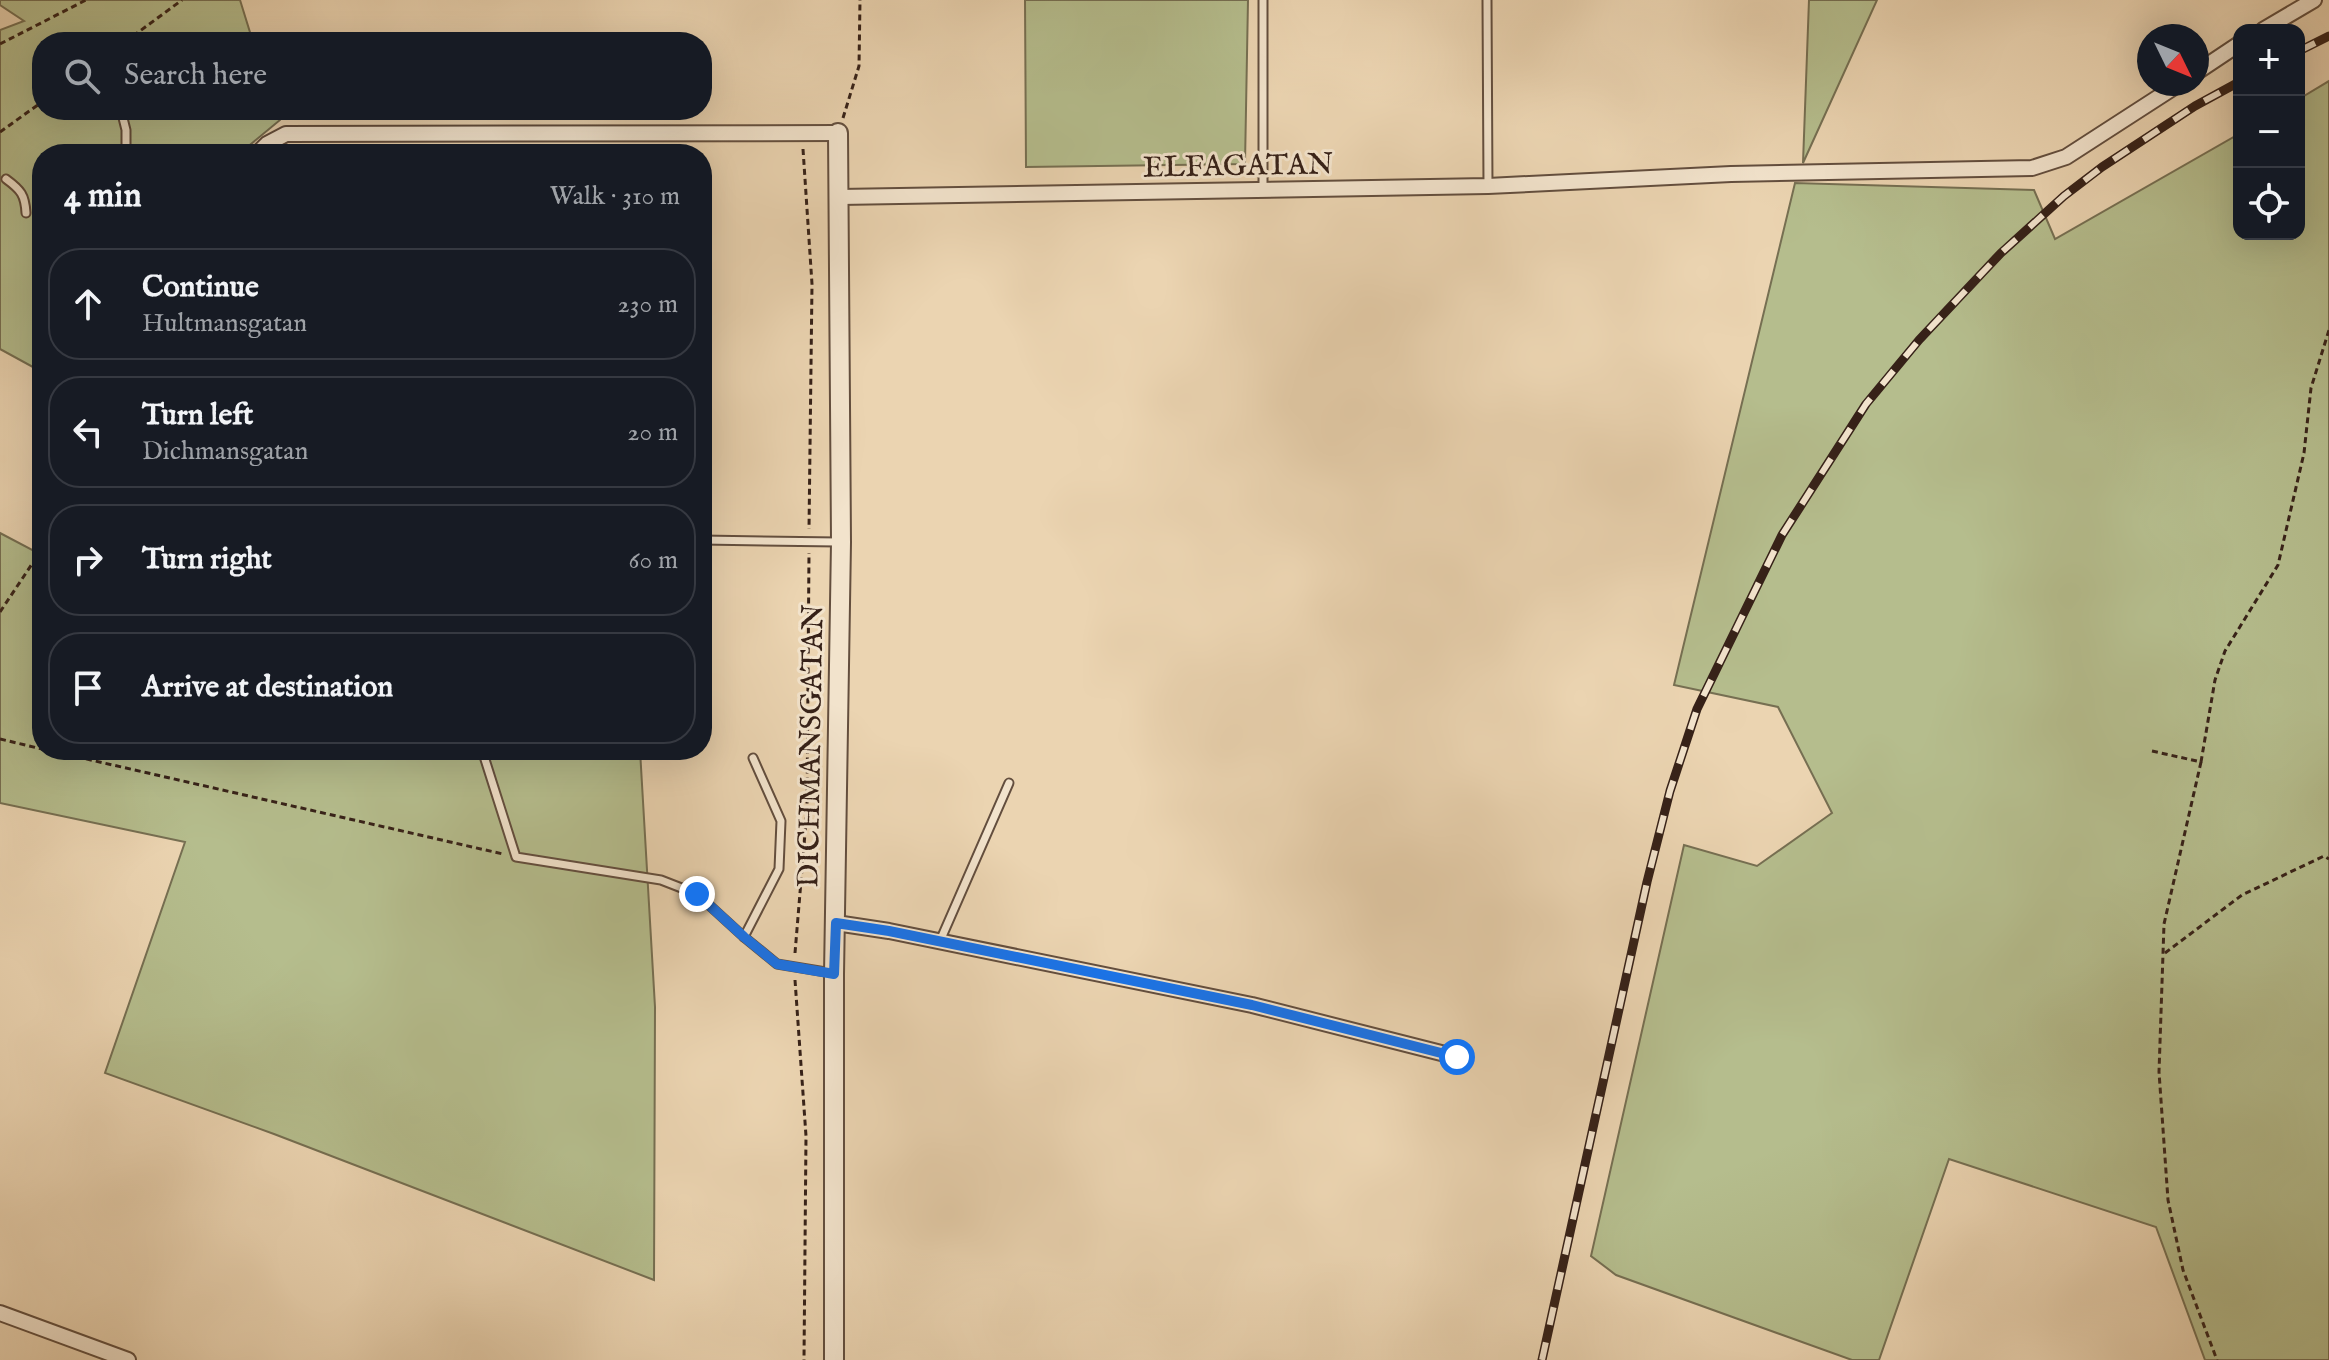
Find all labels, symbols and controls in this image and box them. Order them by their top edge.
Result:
north arrow [2137,24,2209,96]
map controls [2233,24,2305,240]
button: + [2233,24,2305,96]
search box [32,32,712,120]
icon: search [60,54,104,98]
text: Search here [124,57,267,95]
button: − [2233,96,2305,168]
street label: ELFAGATAN [1142,146,1334,188]
button: locate [2233,168,2305,240]
text: 4 min [64,175,142,218]
text: Walk · 310 m [550,180,680,213]
text: Continue [142,269,259,307]
icon: ahead [66,282,110,326]
text: 230 m [618,288,678,321]
text: Hultmansgatan [142,307,307,340]
text: Turn left [142,397,253,435]
icon: left [66,410,110,454]
text: 20 m [627,416,678,449]
text: Dichmansgatan [142,435,308,468]
icon: right [66,538,110,582]
text: Turn right [142,541,272,579]
text: 60 m [629,544,678,577]
street label: DICHMANSGATAN [791,604,833,888]
icon: arrive [66,666,110,710]
text: Arrive at destination [142,669,393,707]
route end [679,876,715,912]
route start [1439,1039,1475,1075]

